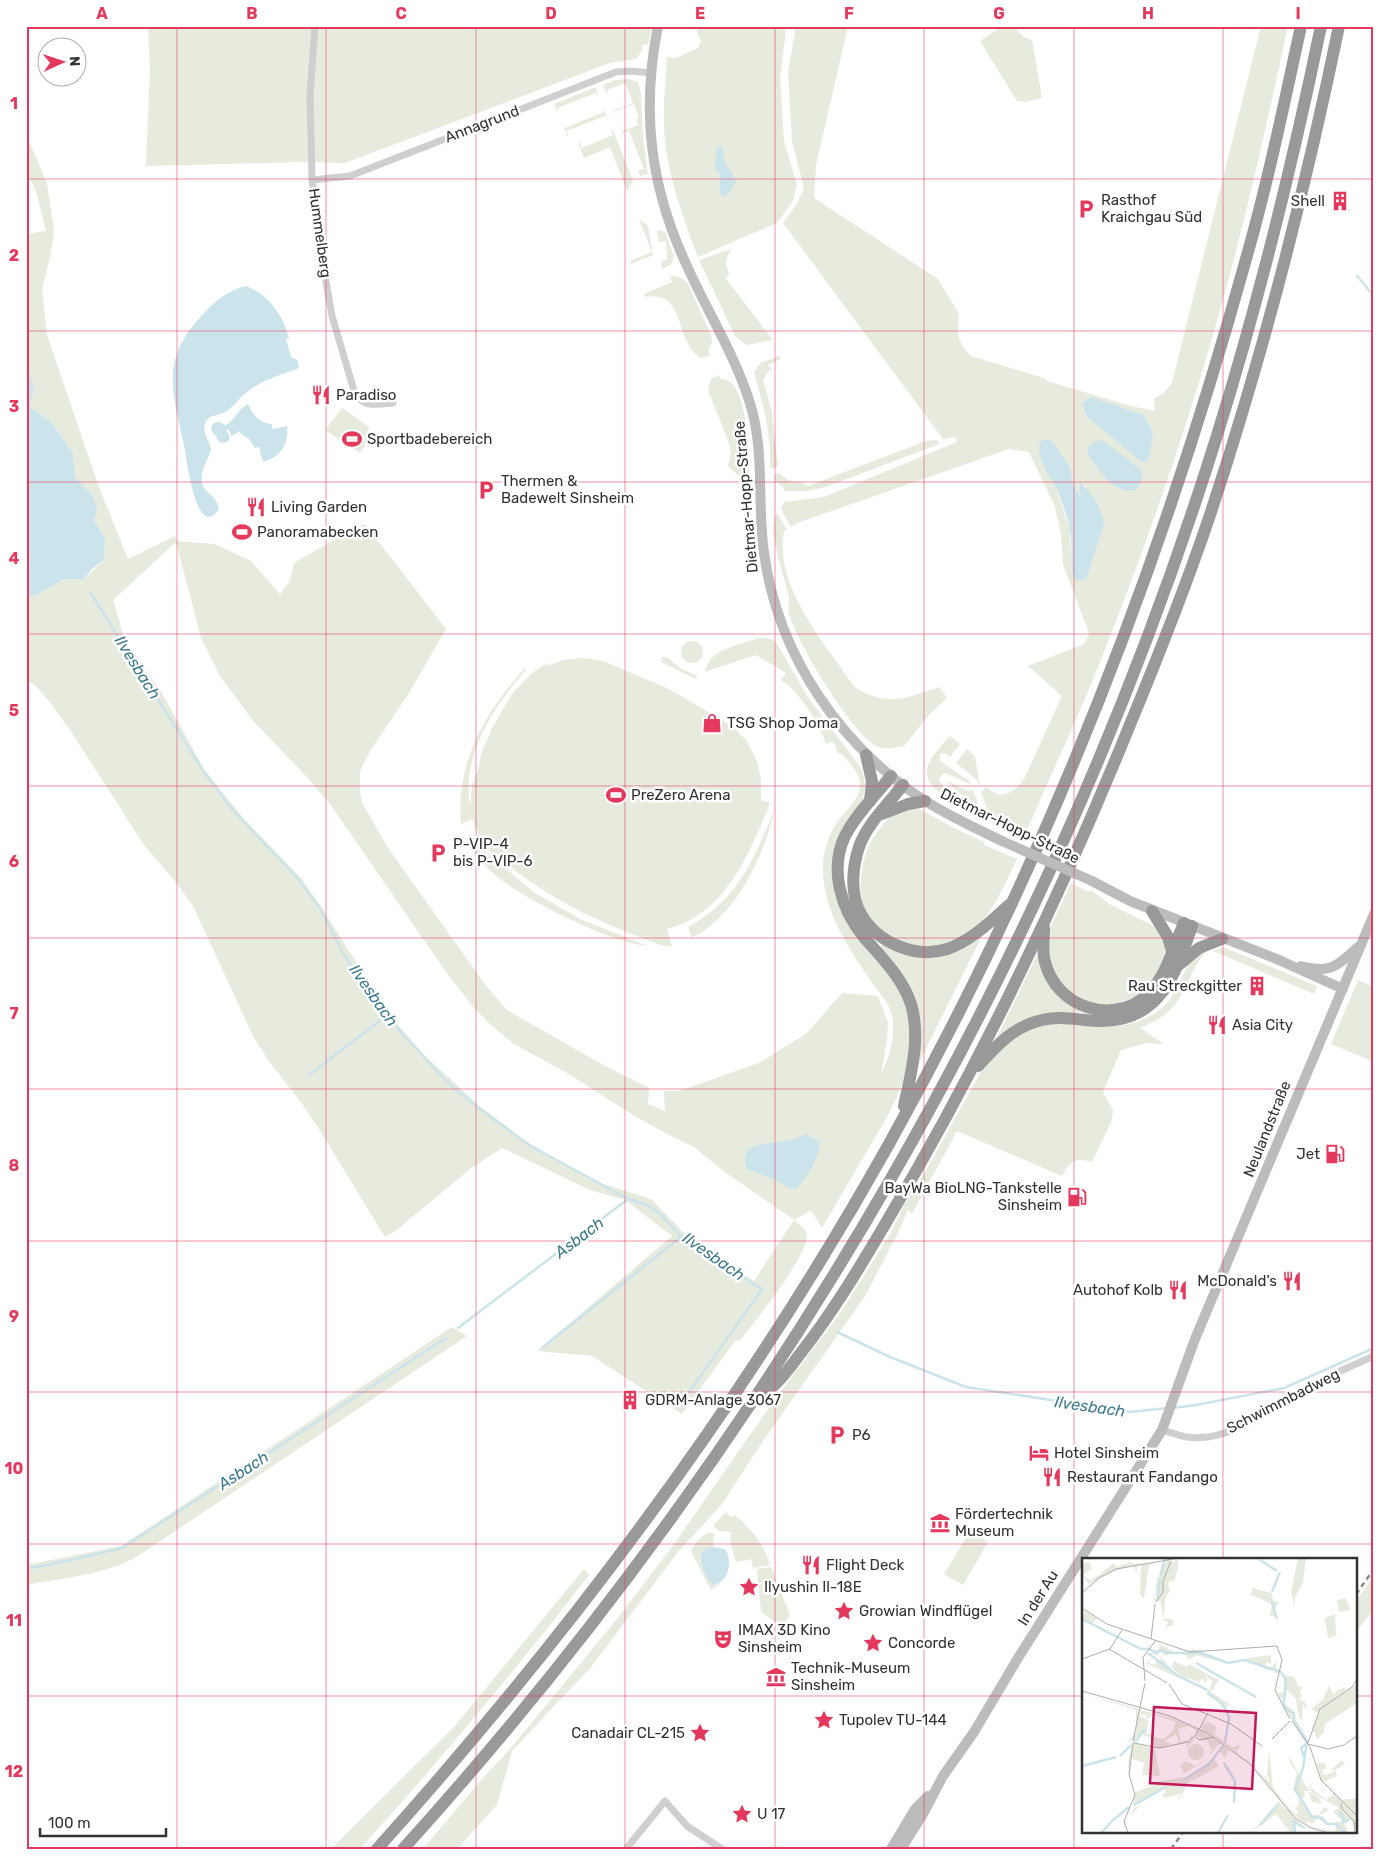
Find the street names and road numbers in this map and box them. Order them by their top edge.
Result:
street label: Annagrund [442,102,522,146]
street label: Hummelberg [305,187,335,279]
street label: Dietmar-Hopp-Straße [730,420,762,574]
street label: Dietmar-Hopp-Straße [938,784,1082,868]
street label: Neulandstraße [1239,1078,1295,1180]
street label: Schwimmbadweg [1224,1365,1342,1437]
street label: In der Au [1014,1567,1062,1629]

